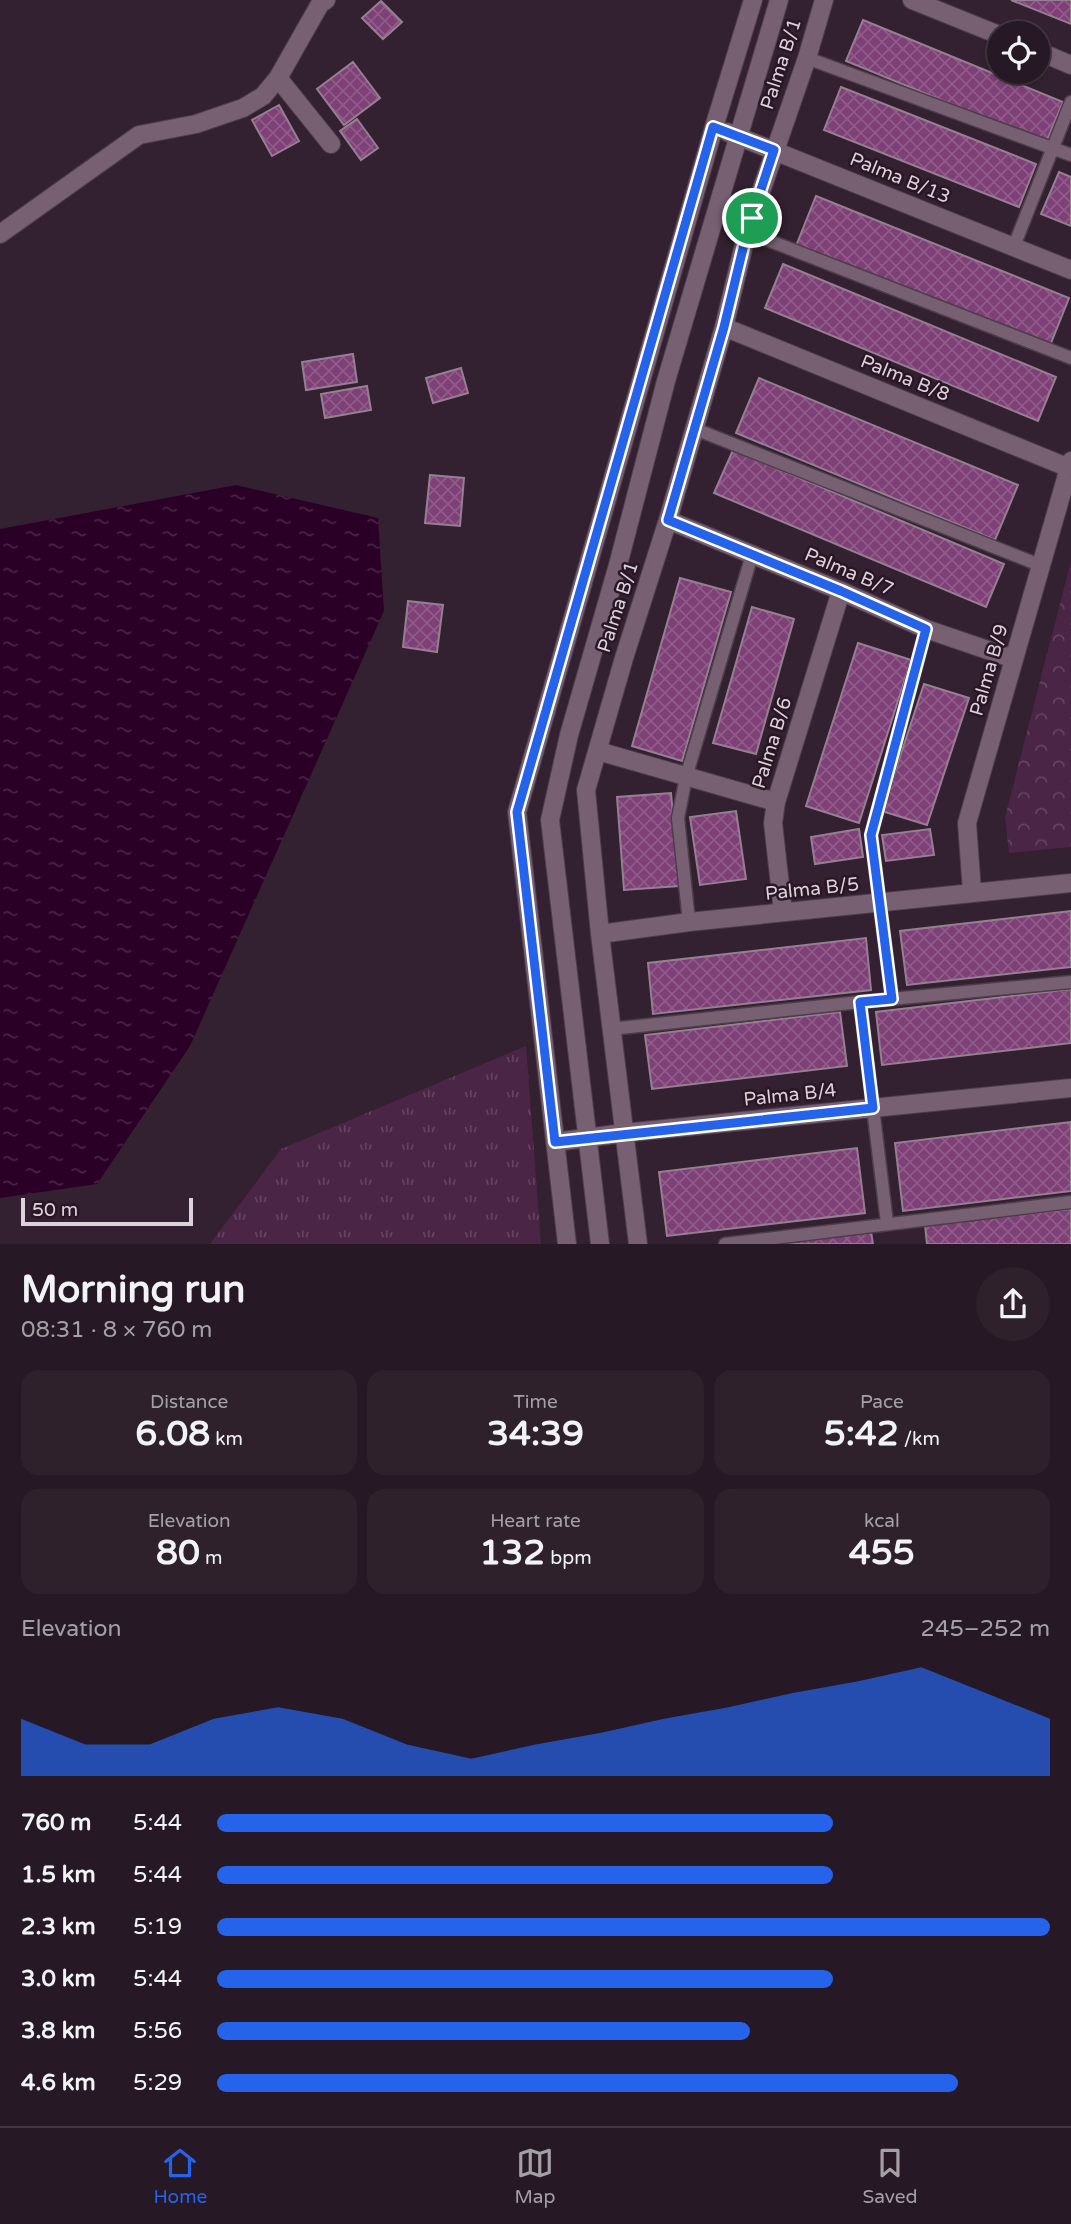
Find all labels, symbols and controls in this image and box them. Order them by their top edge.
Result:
street label: Palma B/1 [756,16,806,112]
map controls [987,21,1050,84]
button: locate [987,21,1050,84]
street label: Palma B/13 [847,148,953,208]
pin [722,188,782,248]
icon: arrive [733,199,771,237]
street label: Palma B/8 [857,350,953,406]
street label: Palma B/7 [801,543,897,601]
street label: Palma B/1 [593,559,643,655]
street label: Palma B/9 [965,622,1013,718]
street label: Palma B/6 [748,695,796,791]
street label: Palma B/5 [764,873,860,905]
street label: Palma B/4 [743,1079,838,1111]
scale bar [21,1195,192,1227]
text: 50 m [32,1199,78,1221]
text: Morning run [21,1267,245,1313]
button: share [976,1267,1050,1341]
text: 08:31 · 8 × 760 m [21,1316,212,1344]
text: Distance [150,1391,228,1413]
text: Time [513,1391,558,1413]
text: Pace [860,1391,904,1413]
text: 6.08 [135,1413,210,1455]
text: 34:39 [487,1413,584,1455]
text: 5:42 [824,1413,899,1455]
text: km [210,1428,243,1450]
text: /km [899,1428,940,1450]
text: Elevation [148,1510,231,1532]
text: Heart rate [490,1510,581,1532]
text: kcal [864,1510,900,1532]
text: 80 [156,1532,200,1574]
text: 132 [479,1532,545,1574]
text: 455 [849,1532,915,1574]
text: m [200,1547,222,1569]
text: bpm [545,1547,592,1569]
text: Elevation [21,1615,122,1643]
text: 245–252 m [921,1615,1050,1643]
text: 760 m [21,1809,91,1837]
text: 5:44 [133,1809,182,1837]
text: 1.5 km [21,1861,96,1889]
text: 5:44 [133,1861,182,1889]
text: 2.3 km [21,1913,96,1941]
text: 5:19 [133,1913,182,1941]
text: 3.0 km [21,1965,96,1993]
text: 5:44 [133,1965,182,1993]
text: 3.8 km [21,2017,95,2045]
text: 5:56 [133,2017,182,2045]
text: 4.6 km [21,2069,96,2097]
text: 5:29 [133,2069,182,2097]
tab: Home [154,2144,207,2208]
tab: Map [514,2144,555,2208]
tab: Saved [863,2144,917,2208]

